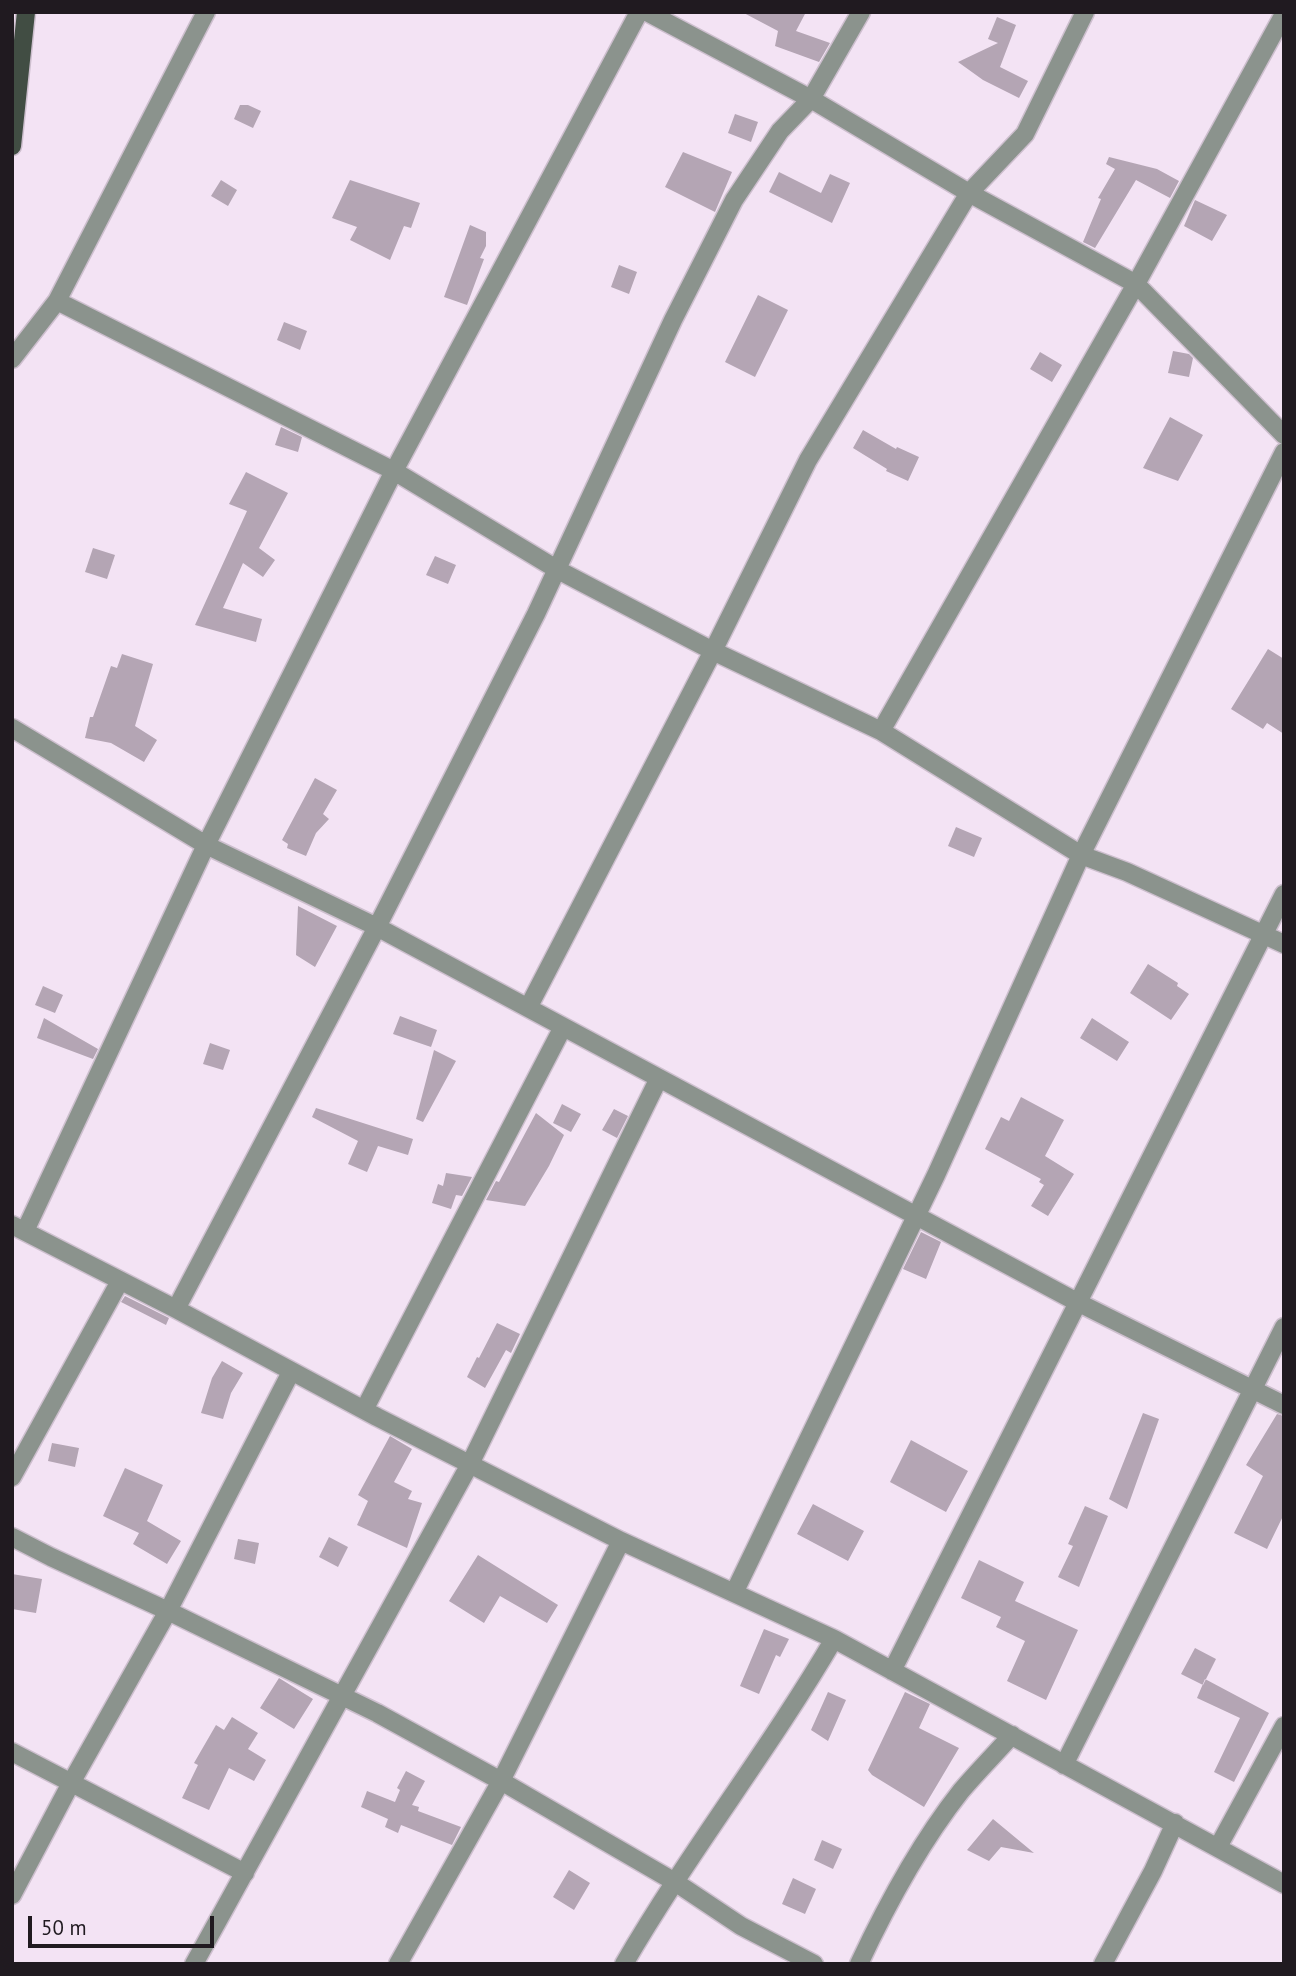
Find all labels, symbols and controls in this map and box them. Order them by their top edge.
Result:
scale bar [32,1902,217,1946]
text: 50 m [41,1914,87,1941]

